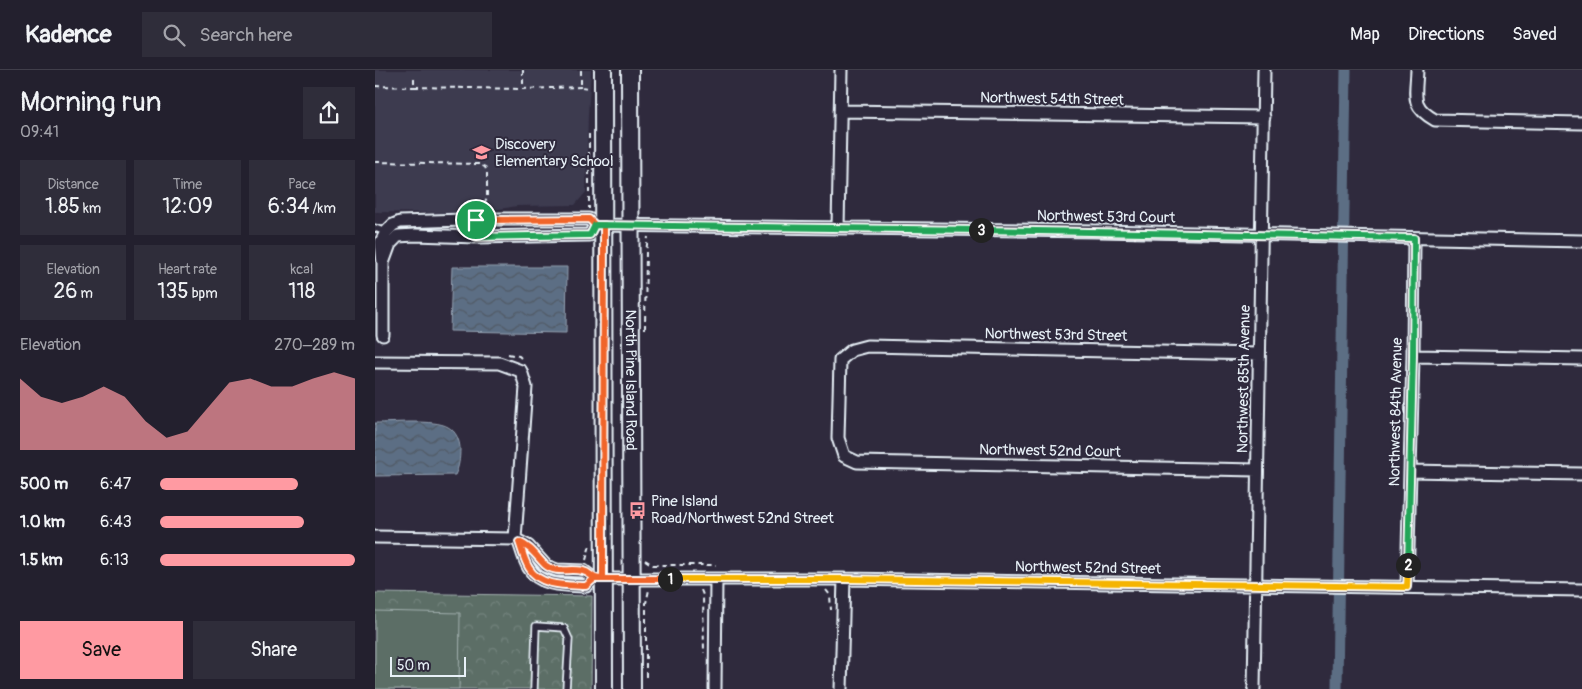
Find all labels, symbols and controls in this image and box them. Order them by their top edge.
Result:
search box [142,12,492,57]
text: Kadence [25,20,112,49]
icon: search [160,21,188,49]
text: Search here [200,23,292,47]
text: Map [1350,23,1380,46]
text: Directions [1408,23,1484,46]
text: Saved [1512,23,1557,46]
text: Morning run [20,85,162,120]
button: share [303,87,355,139]
street label: Northwest 54th Street [980,88,1125,110]
text: 09:41 [20,122,59,142]
place label: Discovery Elementary School [495,135,614,171]
school or university icon: Discovery Elementary School [471,143,491,163]
text: Distance [48,176,99,193]
text: Time [173,176,202,193]
text: Pace [288,176,316,193]
text: 1.85 [45,193,80,220]
text: 12:09 [162,193,213,220]
text: 6:34 [268,193,310,220]
pin [455,199,497,241]
text: km [80,200,101,217]
text: /km [310,200,336,217]
icon: arrive [462,206,490,234]
street label: Northwest 53rd Court [1037,206,1176,228]
pin: 3 [969,218,993,242]
text: 3 [978,222,985,239]
text: Elevation [46,261,100,278]
text: Heart rate [158,261,217,278]
text: kcal [290,261,313,278]
text: 26 [53,278,77,305]
text: 135 [157,278,189,305]
text: 118 [288,278,315,305]
text: m [77,285,93,302]
text: bpm [189,285,218,302]
street label: Northwest 85th Avenue [1233,304,1255,453]
street label: North Pine Island Road [621,309,641,451]
street label: Northwest 53rd Street [984,324,1129,346]
text: Elevation [20,335,81,355]
text: 270–289 m [274,335,355,355]
street label: Northwest 84th Avenue [1385,337,1407,487]
street label: Northwest 52nd Court [979,440,1122,462]
text: 500 m [20,474,68,494]
text: 6:47 [100,474,131,494]
place label: Pine Island Road/Northwest 52nd Street [651,492,835,528]
bus stop icon: Pine Island Road/Northwest 52nd Street [627,500,647,520]
text: 1.0 km [20,512,65,532]
text: 6:43 [100,512,132,532]
text: 1.5 km [20,550,63,570]
text: 6:13 [100,550,129,570]
pin: 2 [1395,552,1421,578]
street label: Northwest 52nd Street [1015,557,1162,579]
text: 2 [1405,557,1412,574]
pin: 1 [657,566,683,592]
text: 1 [668,571,673,588]
button: Save [20,621,183,679]
button: Share [193,621,355,679]
scale bar [390,654,466,677]
text: 50 m [397,657,430,674]

